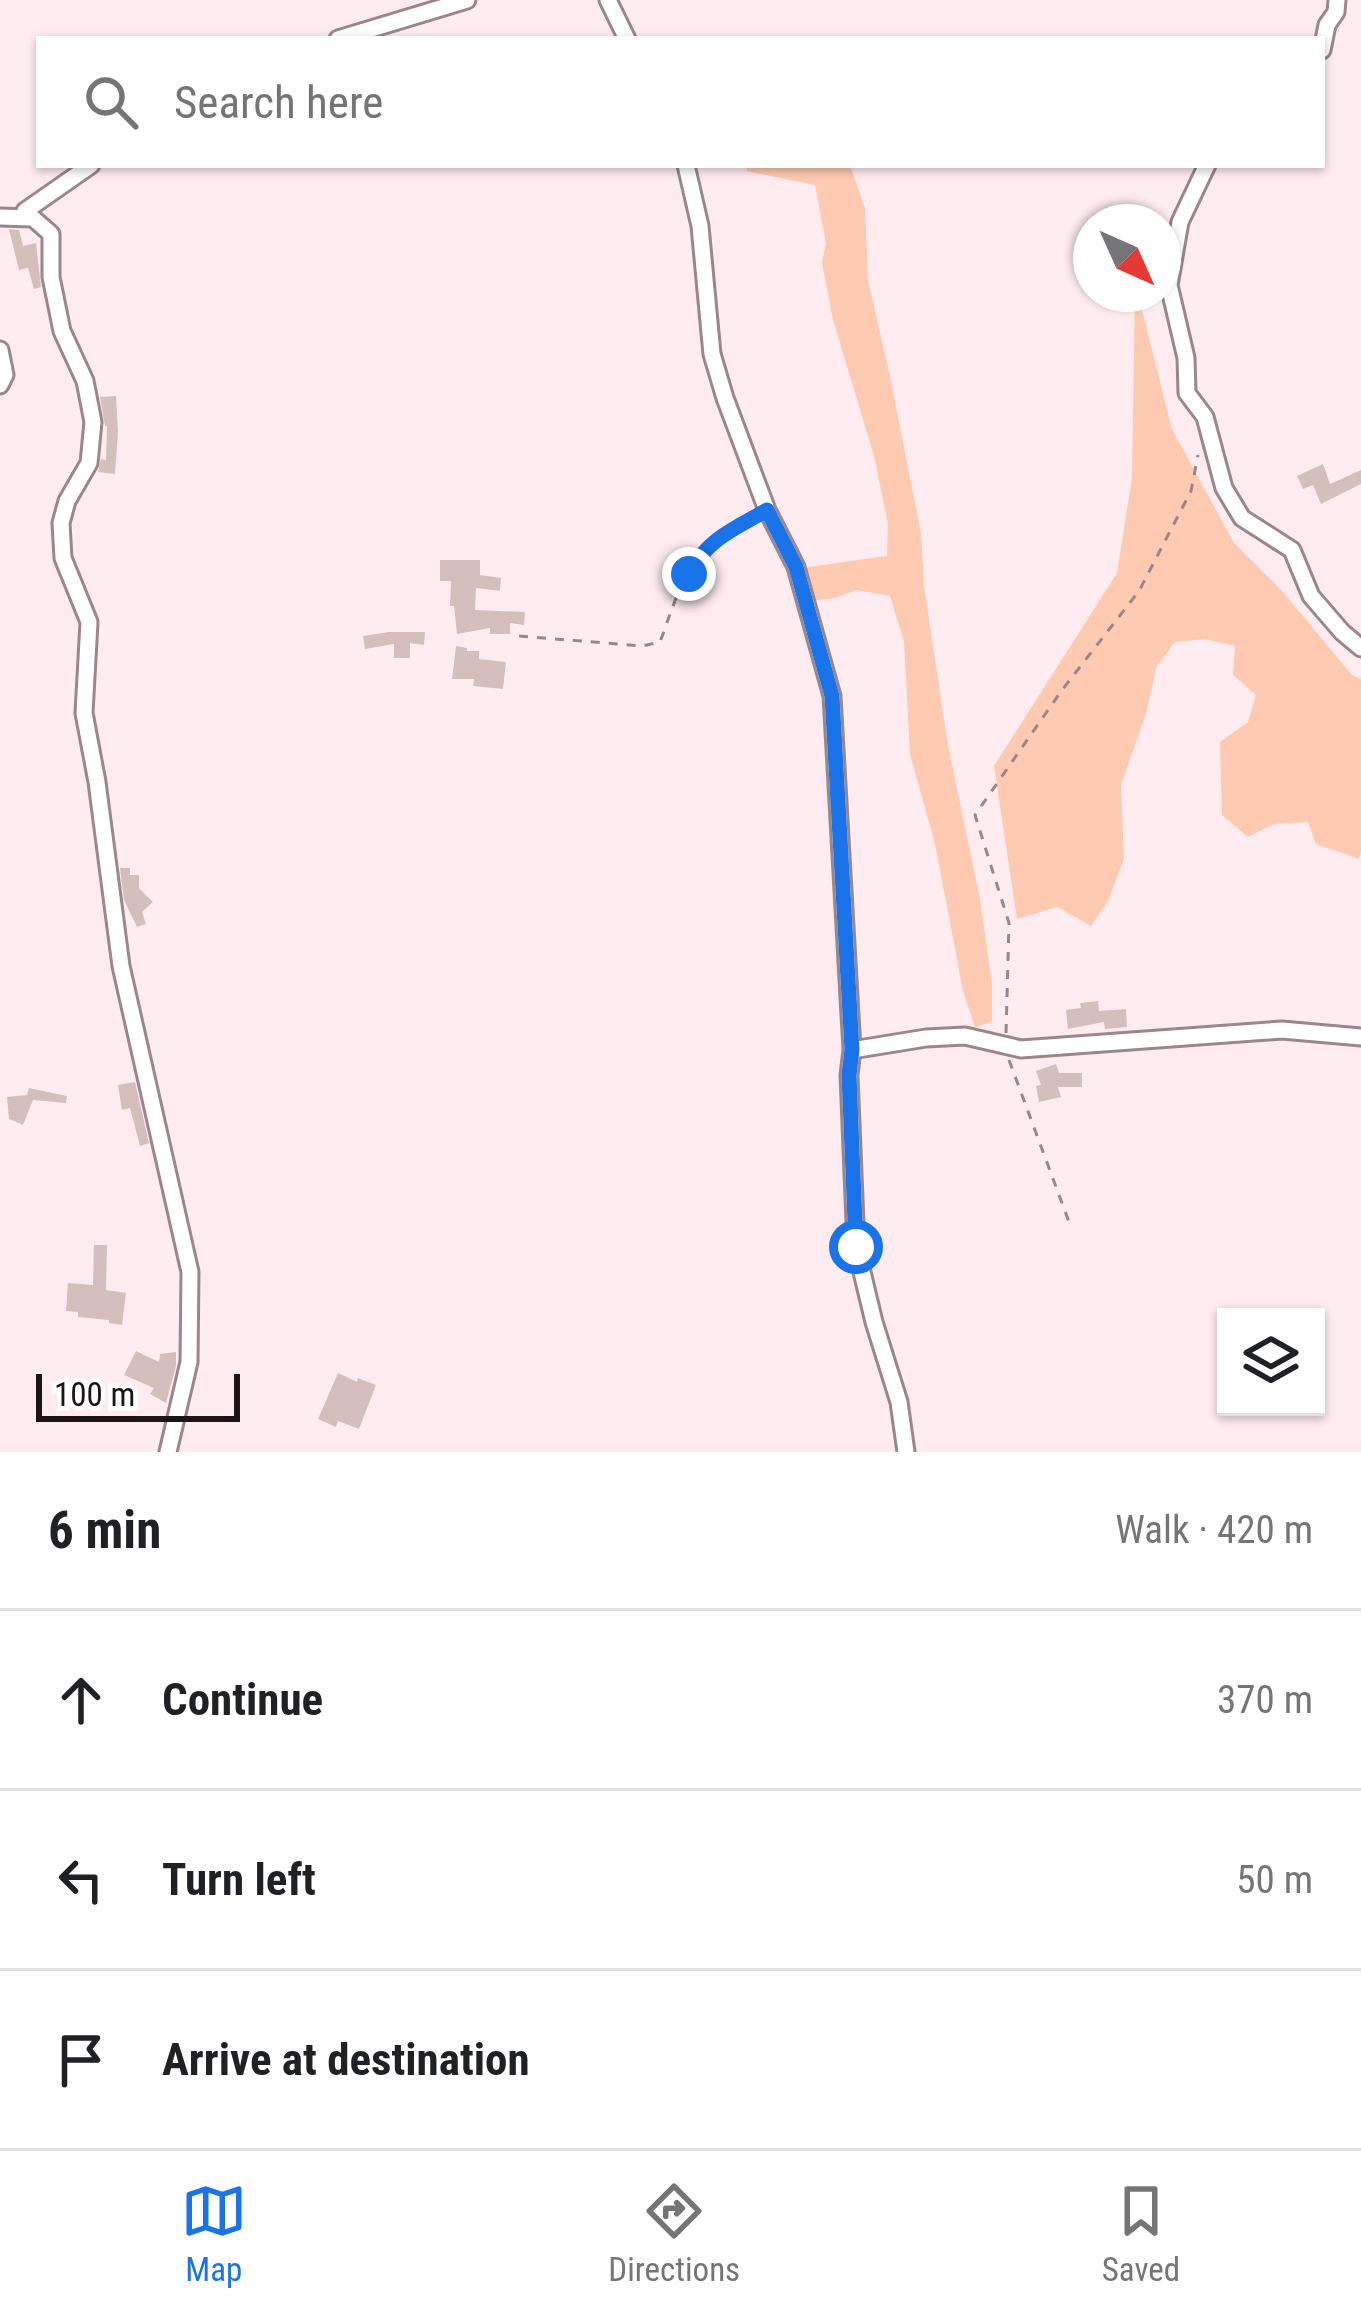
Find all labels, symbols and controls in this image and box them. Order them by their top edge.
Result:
search box [36,36,1325,168]
icon: search [78,69,144,135]
text: Search here [174,76,383,129]
north arrow [1073,204,1181,312]
route end [662,547,716,601]
route start [829,1220,883,1274]
map controls [1217,1308,1325,1416]
button: layers [1217,1308,1325,1416]
scale bar [36,1368,240,1421]
text: 100 m [54,1375,135,1414]
text: 6 min [48,1501,161,1560]
text: Walk · 420 m [1115,1507,1313,1553]
icon: ahead [48,1667,114,1733]
text: Continue [162,1673,323,1726]
text: 370 m [1217,1677,1313,1723]
icon: left [48,1847,114,1913]
text: Turn left [162,1853,316,1906]
text: 50 m [1236,1857,1313,1903]
icon: arrive [48,2027,114,2093]
text: Arrive at destination [162,2033,530,2086]
tab: Map [181,2178,247,2289]
tab: Directions [608,2178,740,2289]
tab: Saved [1102,2178,1180,2289]

